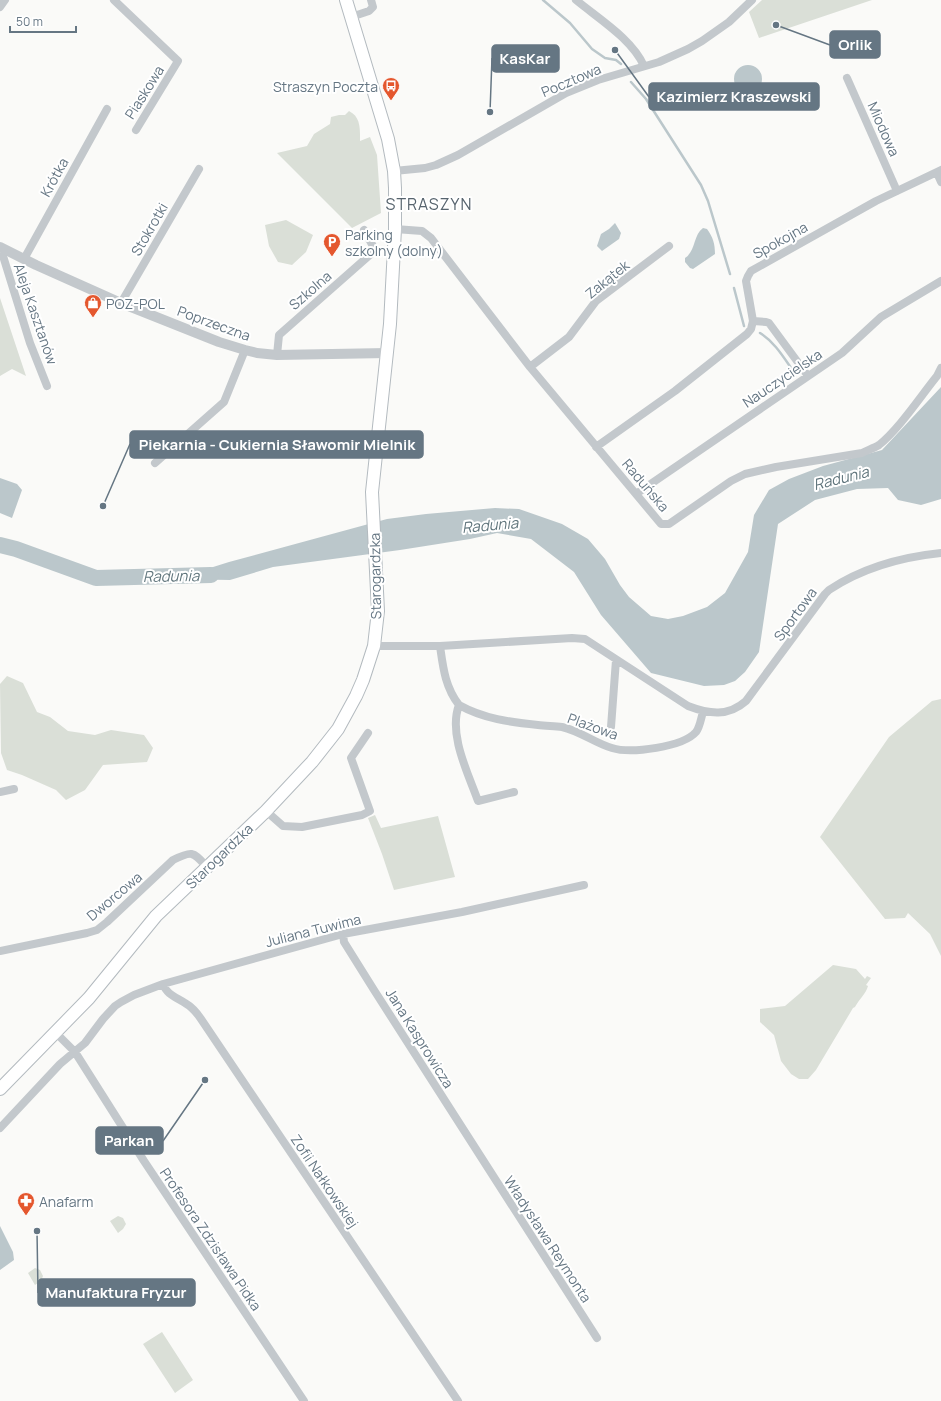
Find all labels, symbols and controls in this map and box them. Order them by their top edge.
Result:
scale bar [10,8,76,34]
text: 50 m [16,13,43,30]
callout: Orlik [830,31,880,58]
text: Orlik [838,34,873,55]
callout: KasKar [492,45,559,72]
text: KasKar [500,48,550,69]
street label: Pocztowa [538,59,604,101]
street label: Piaskowa [120,62,168,122]
bus stop icon: Straszyn Poczta [381,76,401,101]
place label: Straszyn Poczta [273,77,378,96]
callout: Kazimierz Kraszewski [649,83,819,110]
text: Kazimierz Kraszewski [657,86,811,107]
street label: Miodowa [864,99,904,159]
street label: Krótka [36,154,72,200]
district label: STRASZYN [386,193,472,215]
street label: Stokrotki [126,199,172,259]
street label: Spokojna [749,217,811,263]
place label: Parking szkolny (dolny) [345,225,443,260]
parking icon: Parking szkolny (dolny) [322,232,342,257]
street label: Zakątek [581,255,634,303]
street label: Aleja Kasztanów [10,261,62,367]
street label: Szkolna [285,266,335,314]
shop icon: POZ-POL [83,293,103,318]
place label: POZ-POL [106,294,165,313]
street label: Poprzeczna [175,301,253,345]
street label: Nauczycielska [739,344,825,412]
callout: Piekarnia - Cukiernia Sławomir Mielnik [130,431,423,458]
text: Piekarnia - Cukiernia Sławomir Mielnik [139,434,416,455]
street label: Raduńska [618,455,674,515]
water label: Radunia [811,461,872,495]
water label: Radunia [461,512,520,538]
street label: Starogardzka [365,533,385,619]
water label: Radunia [143,565,200,587]
street label: Sportowa [769,583,821,645]
street label: Plażowa [565,708,621,744]
street label: Starogardzka [181,819,257,893]
street label: Dworcowa [82,867,146,925]
street label: Juliana Tuwima [263,909,363,951]
street label: Jana Kasprowicza [382,984,458,1092]
callout: Parkan [96,1127,163,1154]
text: Parkan [104,1130,154,1151]
street label: Zofii Nałkowskiej [287,1131,363,1231]
street label: Profesora Zdzisława Pidka [156,1164,266,1314]
street label: Władysława Reymonta [500,1172,596,1306]
pharmacy icon: Anafarm [16,1191,36,1216]
place label: Anafarm [39,1192,94,1211]
callout: Manufaktura Fryzur [38,1279,195,1306]
text: Manufaktura Fryzur [45,1282,187,1303]

